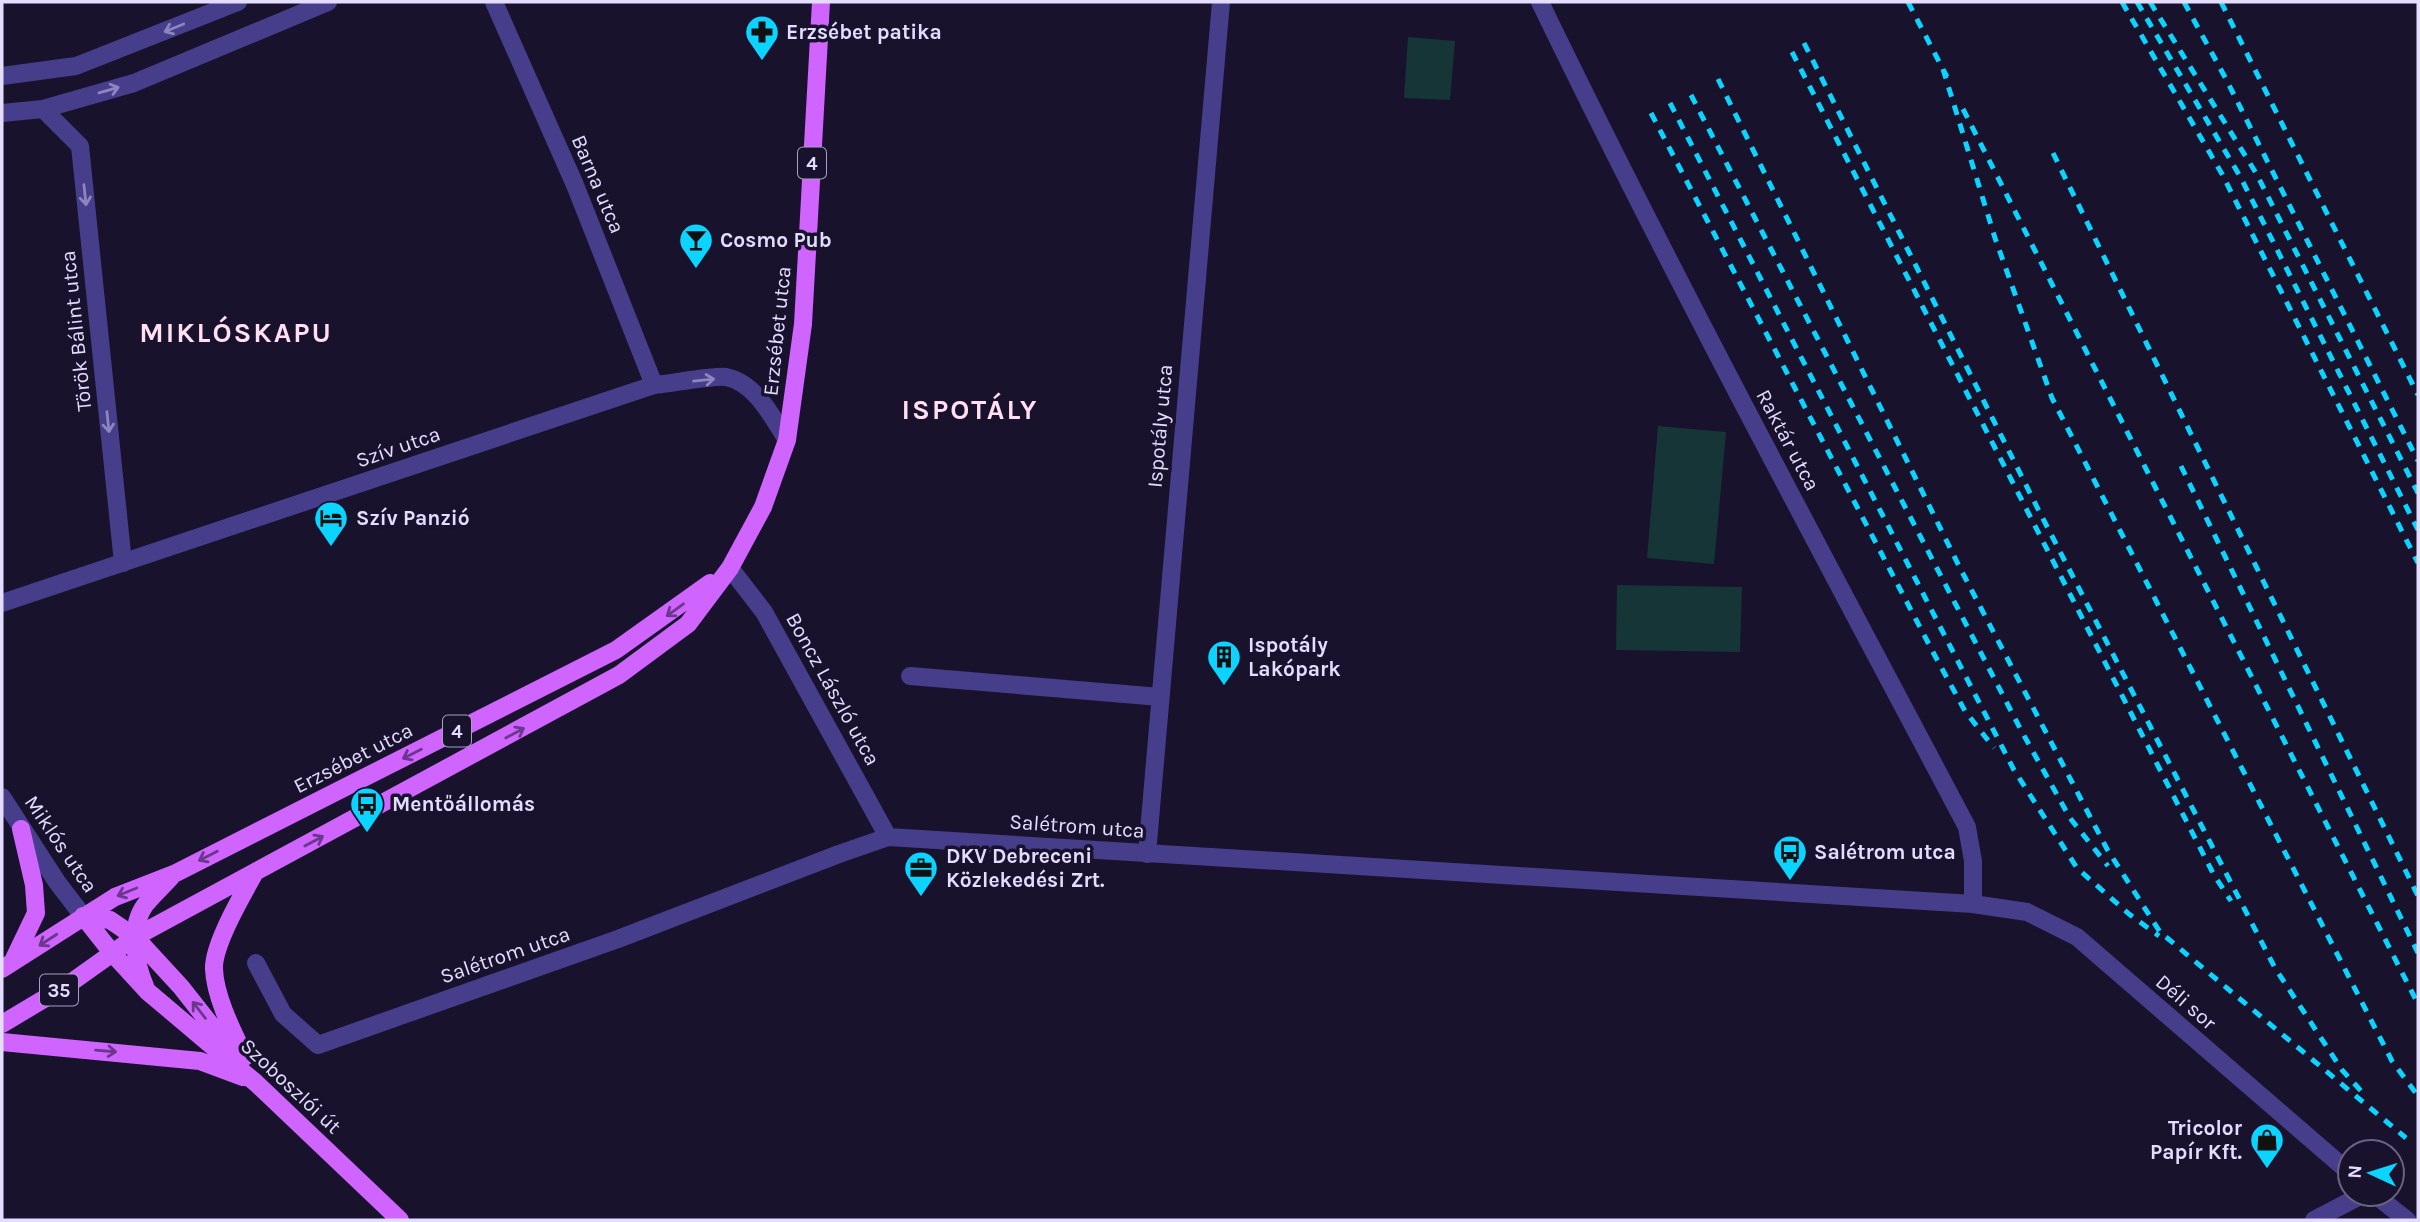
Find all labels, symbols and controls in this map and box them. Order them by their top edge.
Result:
pharmacy icon: Erzsébet patika [743,13,781,62]
place label: Erzsébet patika [786,20,942,44]
one-way arrow [164,22,186,35]
one-way arrow [97,83,119,96]
street label: Barna utca [567,131,629,237]
road number: 4 [798,148,826,178]
one-way arrow [79,183,92,206]
bar icon: Cosmo Pub [677,221,715,270]
place label: Cosmo Pub [720,228,832,252]
street label: Török Bálint utca [56,249,96,413]
street label: Erzsébet utca [758,265,796,397]
district label: MIKLÓSKAPU [139,315,333,349]
street label: Ispotály utca [1143,363,1177,489]
one-way arrow [692,373,715,386]
street label: Raktár utca [1751,385,1825,495]
district label: ISPOTÁLY [902,392,1038,426]
one-way arrow [102,410,115,432]
street label: Szív utca [353,421,443,473]
hotel icon: Szív Panzió [312,499,350,548]
place label: Szív Panzió [356,506,470,530]
one-way arrow [666,602,685,617]
street label: Boncz László utca [781,609,885,769]
place label: Ispotály Lakópark [1248,633,1341,681]
building icon: Ispotály Lakópark [1205,638,1243,687]
road number: 4 [443,716,471,746]
street label: Erzsébet utca [290,718,416,798]
one-way arrow [504,726,524,740]
one-way arrow [402,747,423,761]
bus stop icon: Mentőállomás [348,785,386,834]
street label: Miklós utca [20,791,102,897]
place label: Mentőállomás [392,792,535,816]
street label: Salétrom utca [1009,809,1145,843]
bus stop icon: Salétrom utca [1771,833,1809,882]
one-way arrow [304,834,324,848]
place label: Salétrom utca [1814,840,1956,864]
place label: DKV Debreceni Közlekedési Zrt. [946,844,1105,892]
office icon: DKV Debreceni Közlekedési Zrt. [902,849,940,898]
one-way arrow [199,850,219,864]
one-way arrow [117,887,139,900]
street label: Salétrom utca [437,922,573,988]
one-way arrow [38,933,58,947]
street label: Déli sor [2151,969,2221,1035]
road number: 35 [40,974,78,1006]
one-way arrow [191,1001,206,1019]
street label: Szoboszlói út [236,1033,346,1139]
one-way arrow [94,1044,117,1057]
place label: Tricolor Papír Kft. [2150,1116,2243,1164]
shop icon: Tricolor Papír Kft. [2248,1121,2286,1170]
north arrow [2336,1138,2406,1208]
text: N [2344,1164,2366,1179]

